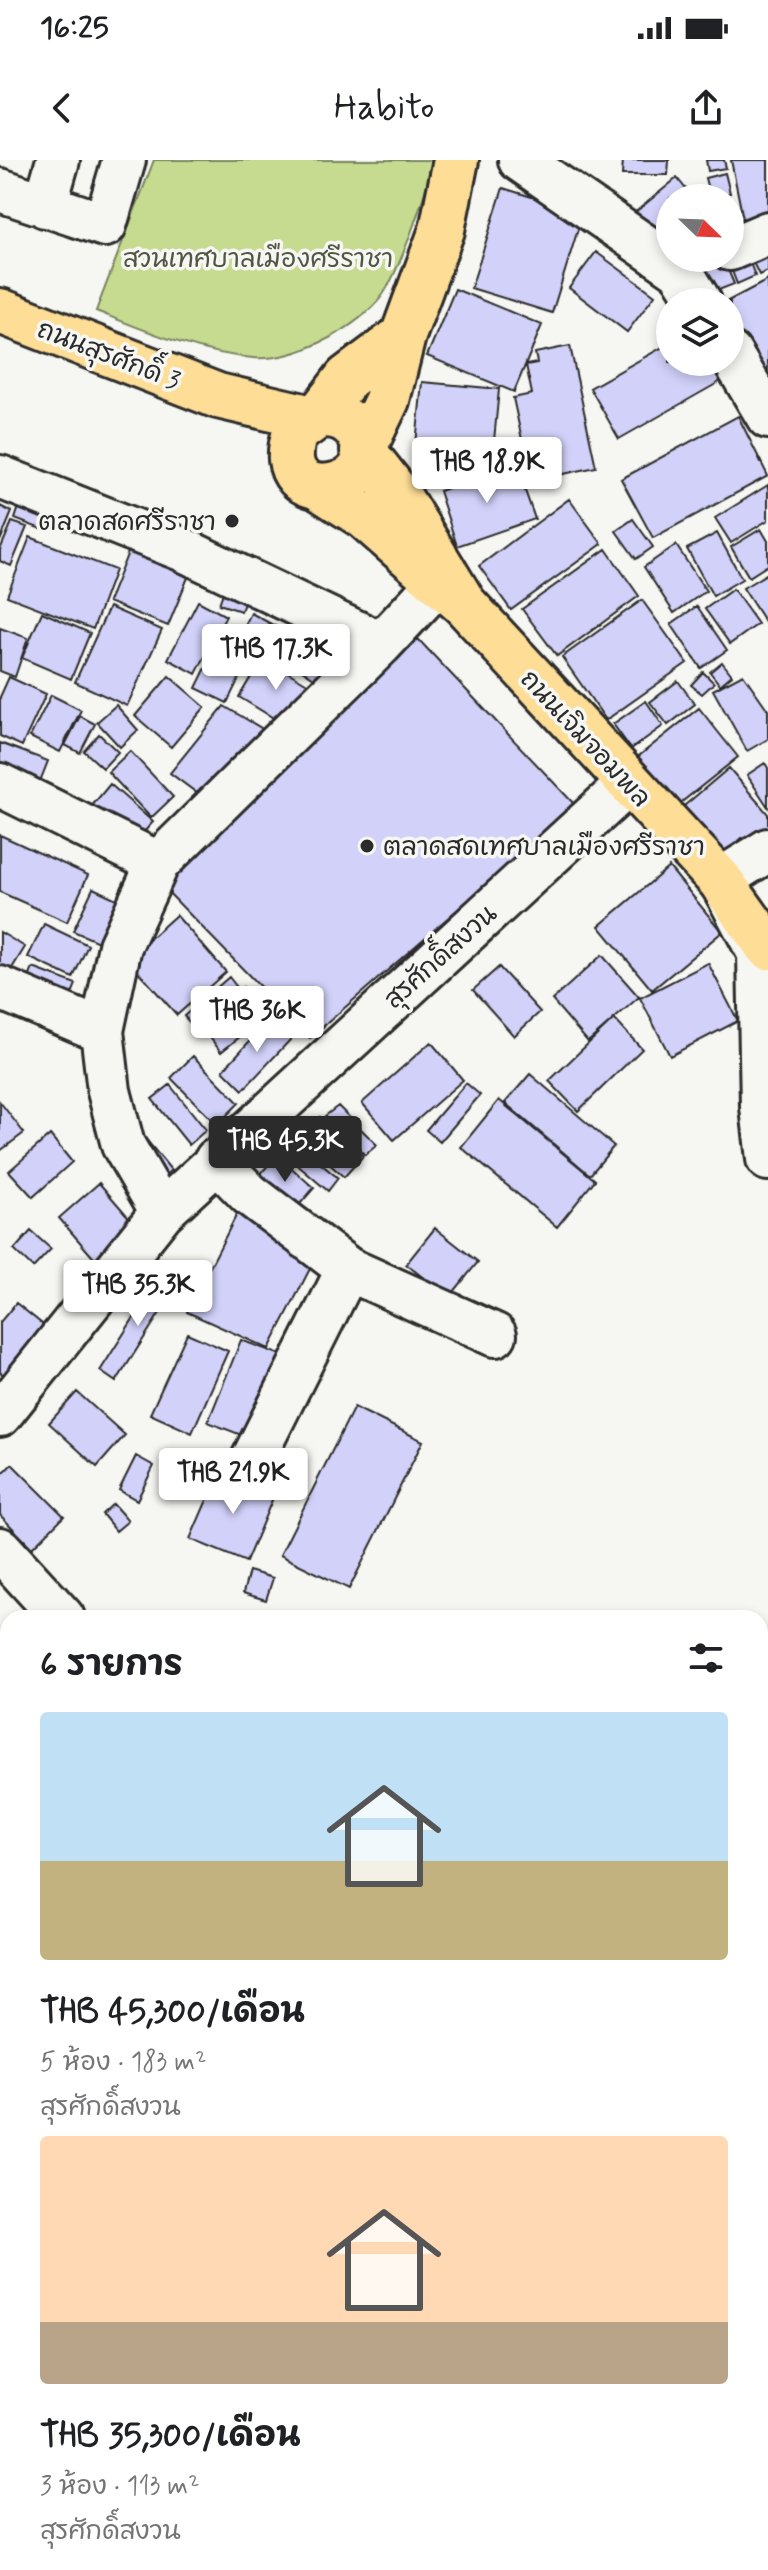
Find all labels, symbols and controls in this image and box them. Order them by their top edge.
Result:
text: 16:25 [40,9,109,48]
text: Habito [334,85,434,132]
icon: back [40,86,84,130]
icon: share [684,86,728,130]
north arrow [656,184,744,272]
map controls [656,184,744,376]
park label: สวนเทศบาลเมืองศรีราชา [123,242,393,277]
button: layers [656,288,744,376]
street label: ถนนสุรศักดิ์ 3 [32,307,187,399]
pin: THB 18.9K [395,437,579,505]
text: THB 18.9K [430,446,544,480]
place label: ตลาดสดศรีราชา [38,506,216,540]
marker: ตลาดสดศรีราชา [223,512,241,530]
pin: THB 17.3K [184,624,368,692]
text: THB 17.3K [220,633,332,667]
street label: ถนนเจิมจอมพล [512,663,657,815]
place label: ตลาดสดเทศบาลเมืองศรีราชา [383,830,705,865]
marker: ตลาดสดเทศบาลเมืองศรีราชา [358,837,376,855]
street label: สุรศักดิ์สงวน [373,892,505,1017]
pin: THB 36K [183,986,331,1054]
text: THB 36K [209,995,305,1029]
pin: THB 45.3K [193,1116,377,1184]
text: THB 45.3K [227,1125,343,1159]
pin: THB 35.3K [46,1260,230,1328]
text: THB 35.3K [81,1269,195,1303]
pin: THB 21.9K [141,1448,325,1516]
text: THB 21.9K [177,1457,289,1491]
icon: filters [684,1636,728,1680]
text: 6 รายการ [40,1643,183,1688]
icon: home [312,1764,456,1908]
text: THB 45,300/เดือน [40,1990,305,2035]
text: 5 ห้อง · 183 m² [40,2046,206,2080]
text: สุรศักดิ์สงวน [40,2091,181,2125]
icon: home [312,2188,456,2332]
text: THB 35,300/เดือน [40,2414,301,2459]
text: 3 ห้อง · 113 m² [40,2470,199,2504]
text: สุรศักดิ์สงวน [40,2515,181,2549]

